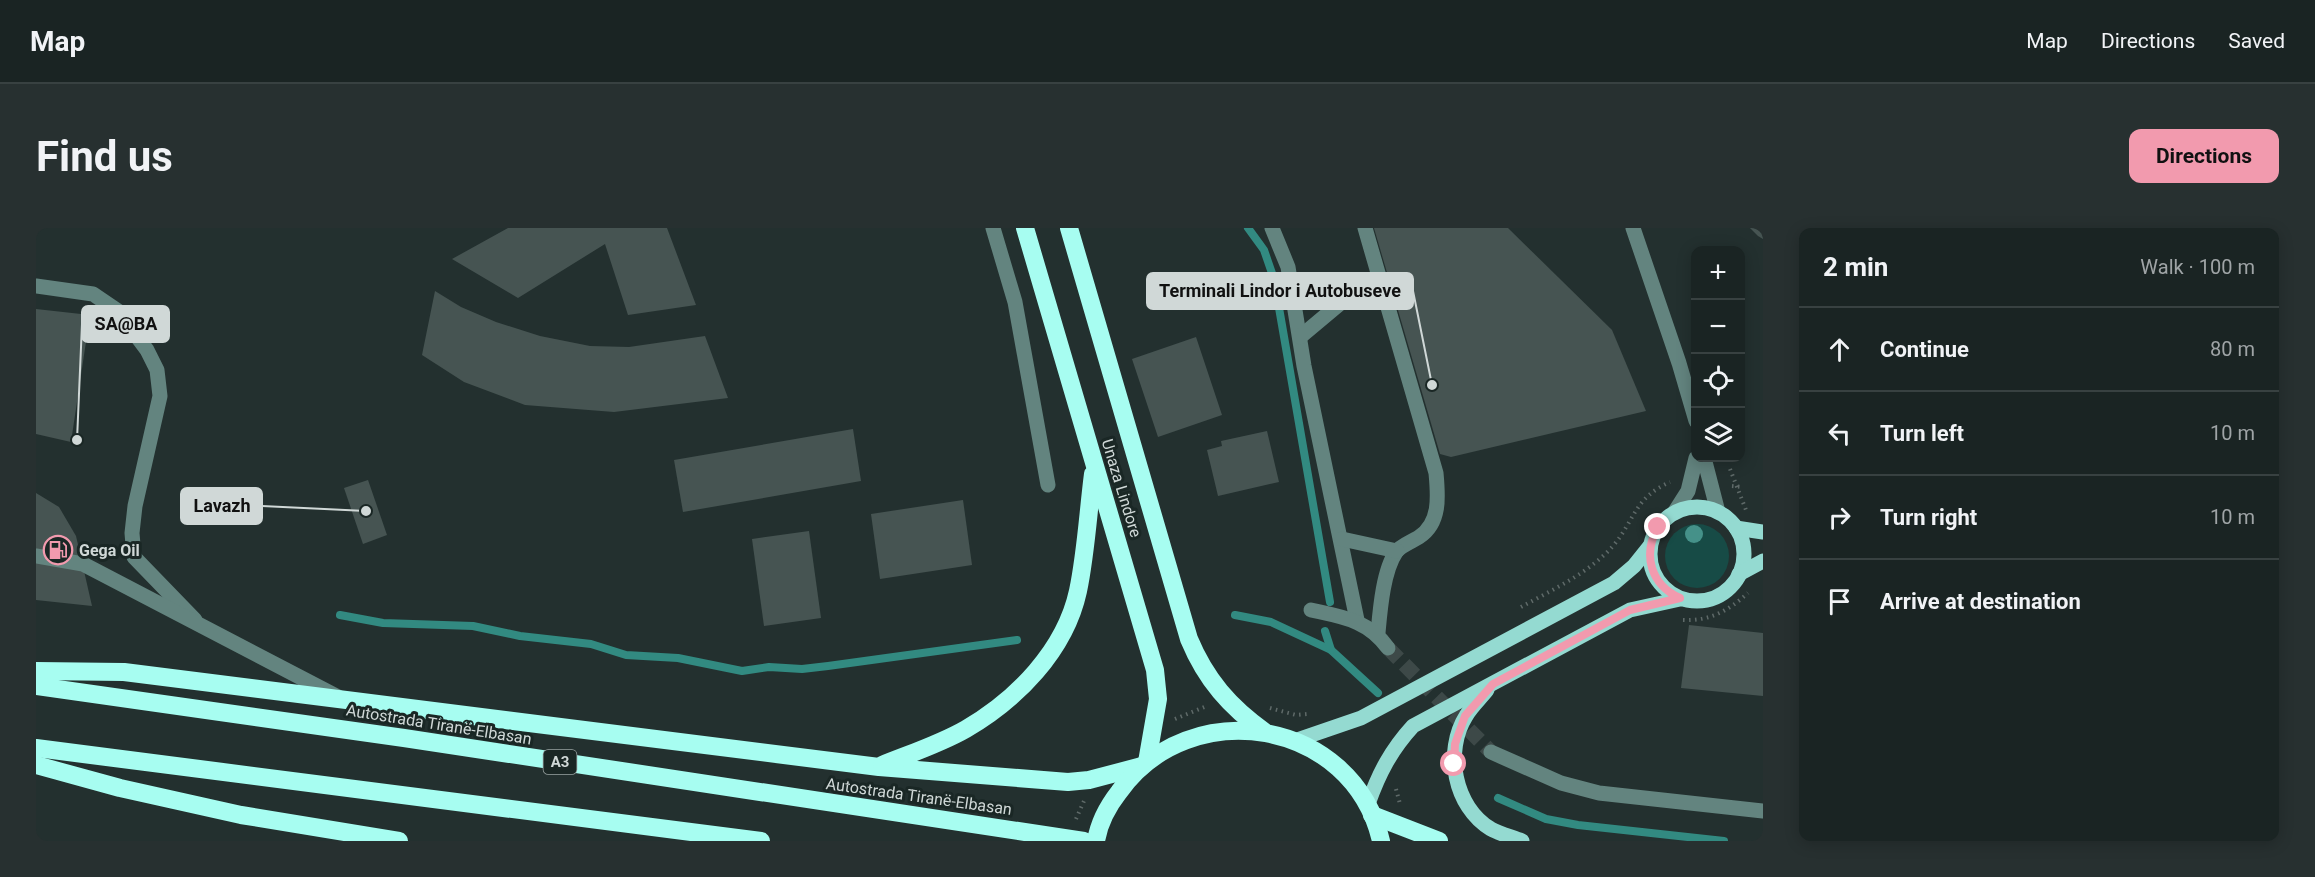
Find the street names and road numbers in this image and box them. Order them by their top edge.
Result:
street label: Unaza Lindore [1098,437,1145,540]
street label: Autostrada Tiranë-Elbasan [345,700,533,749]
road number: A3 [544,750,576,774]
street label: Autostrada Tiranë-Elbasan [825,774,1013,819]

